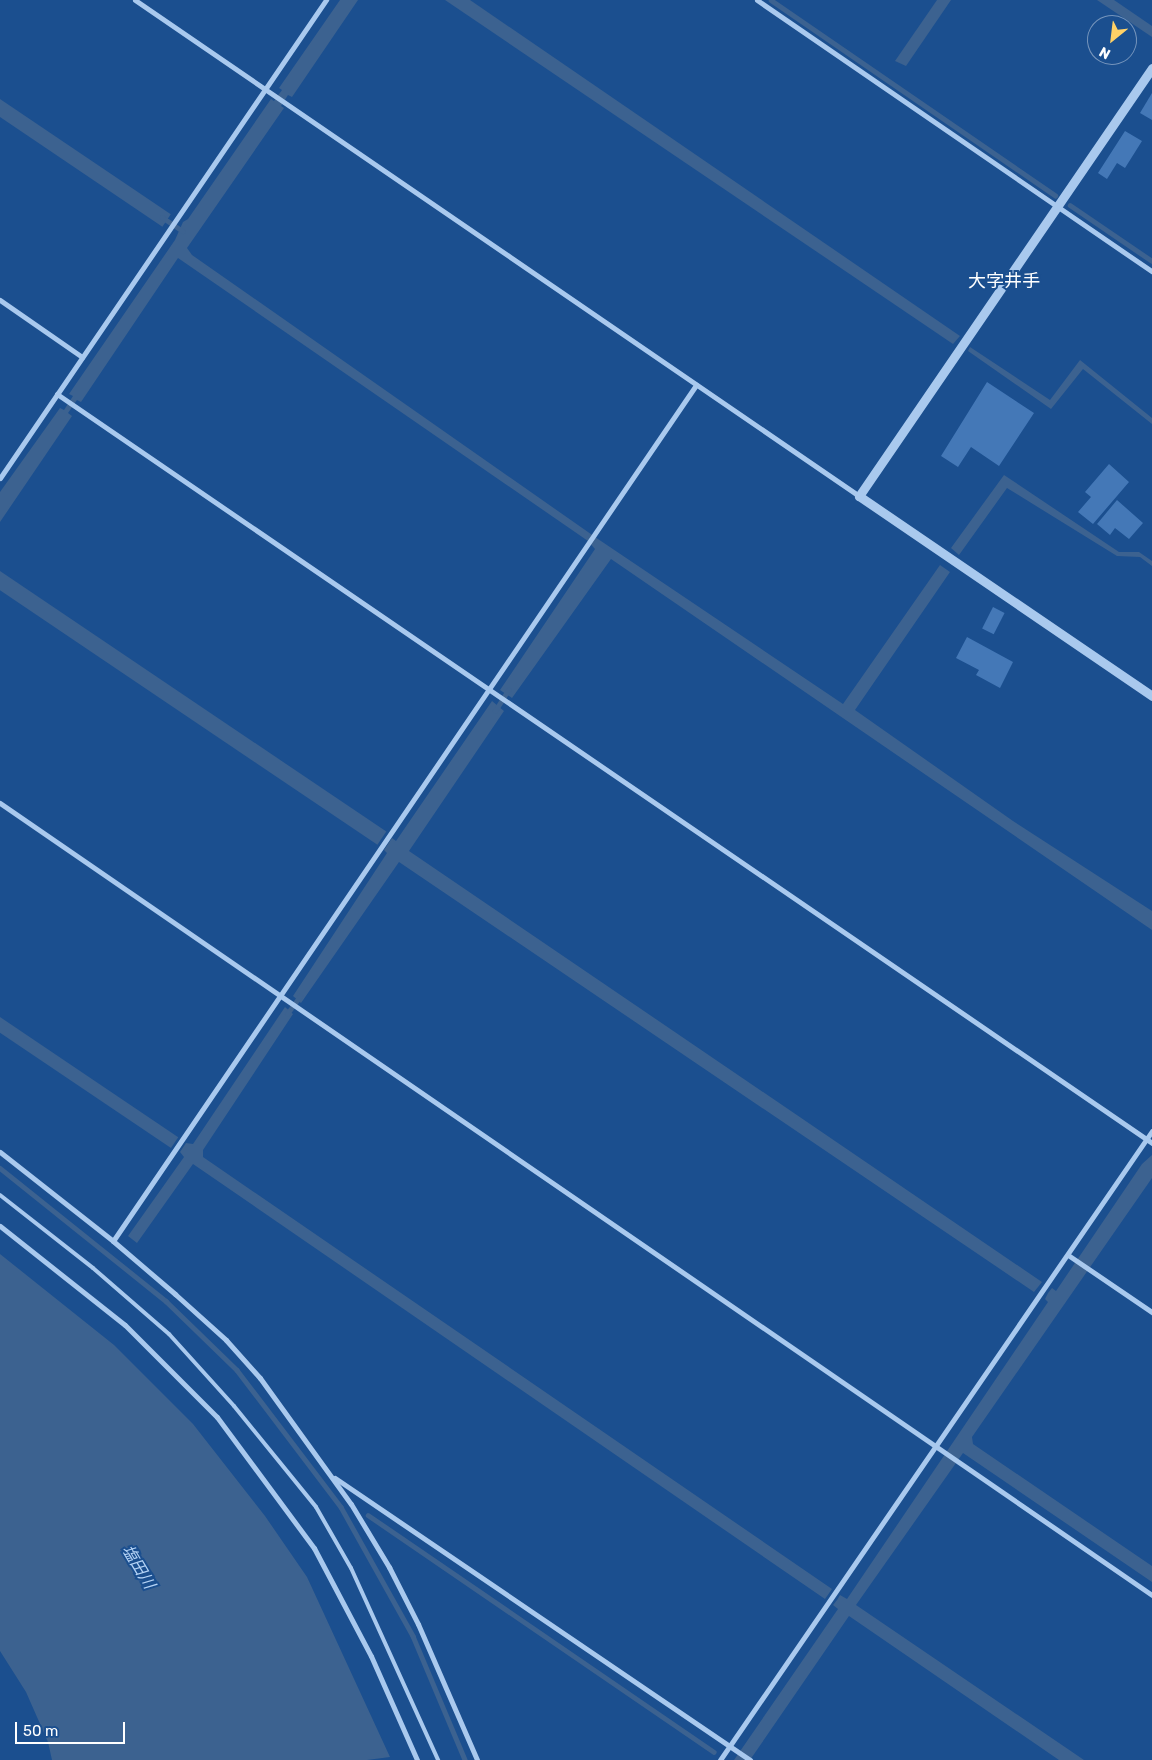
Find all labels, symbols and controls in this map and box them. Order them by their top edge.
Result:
north arrow [1087,15,1137,65]
text: N [1096,43,1114,63]
district label: 大字井手 [968,270,1040,292]
water label: 塩田川 [117,1541,159,1593]
scale bar [18,1712,128,1744]
text: 50 m [23,1722,58,1740]

